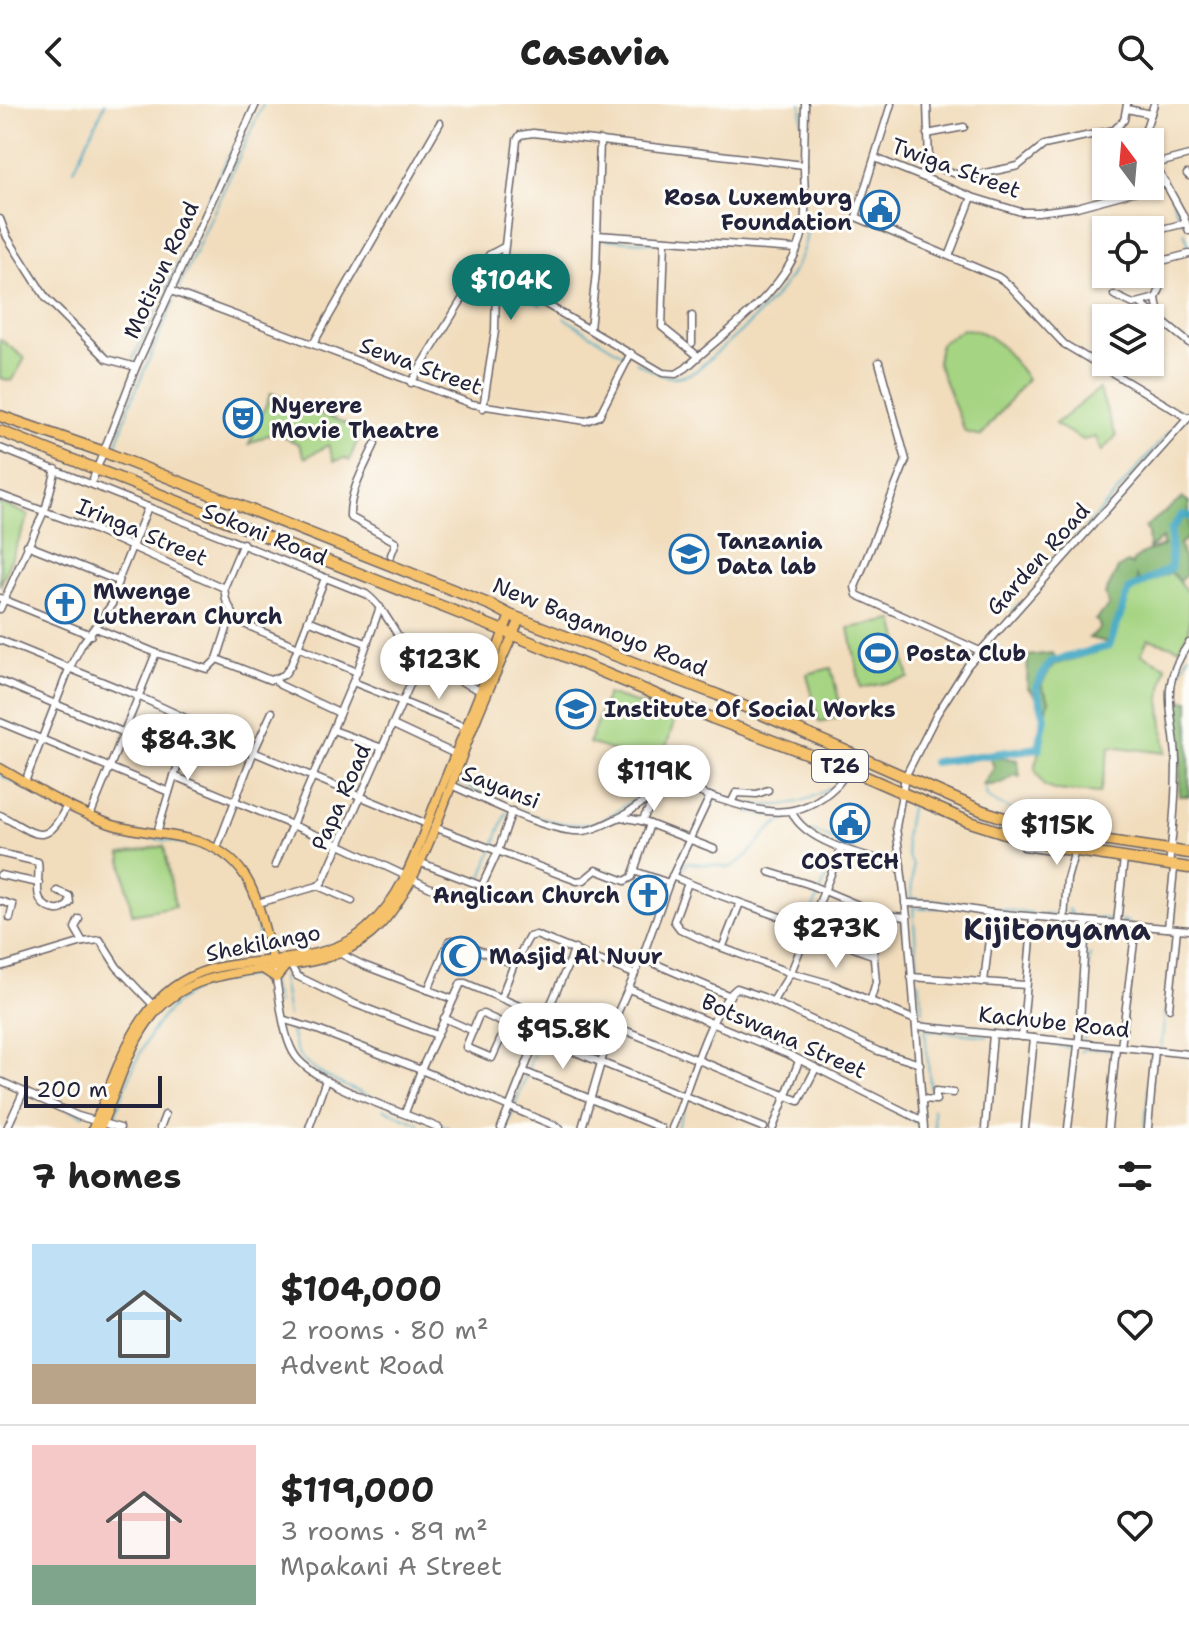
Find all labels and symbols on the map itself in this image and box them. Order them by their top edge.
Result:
north arrow [1092,128,1164,200]
street label: Twiga Street [887,131,1025,205]
place label: Rosa Luxemburg Foundation [664,183,852,237]
public building icon: Rosa Luxemburg Foundation [859,189,901,231]
street label: Motisun Road [117,197,206,343]
pin: $104K [455,254,567,322]
street label: Sewa Street [356,330,486,402]
place label: Nyerere Movie Theatre [271,391,439,445]
theatre icon: Nyerere Movie Theatre [222,397,264,439]
street label: Iringa Street [72,491,212,573]
street label: Sokoni Road [198,496,332,572]
street label: Garden Road [980,497,1096,621]
place label: Tanzania Data lab [717,527,823,581]
school or university icon: Tanzania Data lab [668,533,710,575]
street label: New Bagamoyo Road [488,571,712,683]
place label: Mwenge Lutheran Church [93,577,283,631]
church icon: Mwenge Lutheran Church [44,583,86,625]
sports icon: Posta Club [857,632,899,674]
pin: $123K [383,633,495,701]
place label: Posta Club [906,639,1026,668]
school or university icon: Institute Of Social Works [555,688,597,730]
place label: Institute Of Social Works [604,695,896,724]
pin: $84.3K [123,714,253,782]
street label: Papa Road [305,739,377,855]
pin: $119K [598,745,710,813]
road number: T26 [812,750,868,782]
street label: Sayansi [458,758,544,816]
pin: $115K [1001,799,1113,867]
public building icon: COSTECH [829,802,871,844]
place label: COSTECH [801,847,899,876]
church icon: Anglican Church [627,874,669,916]
place label: Anglican Church [433,881,620,910]
pin: $273K [780,902,892,970]
district label: Kijitonyama [963,909,1151,950]
street label: Shekilango [203,918,323,968]
mosque icon: Masjid Al Nuur [440,935,482,977]
place label: Masjid Al Nuur [489,942,663,971]
street label: Botswana Street [697,987,871,1085]
street label: Kachube Road [977,1000,1131,1044]
pin: $95.8K [498,1003,628,1071]
scale bar [24,1072,162,1108]

